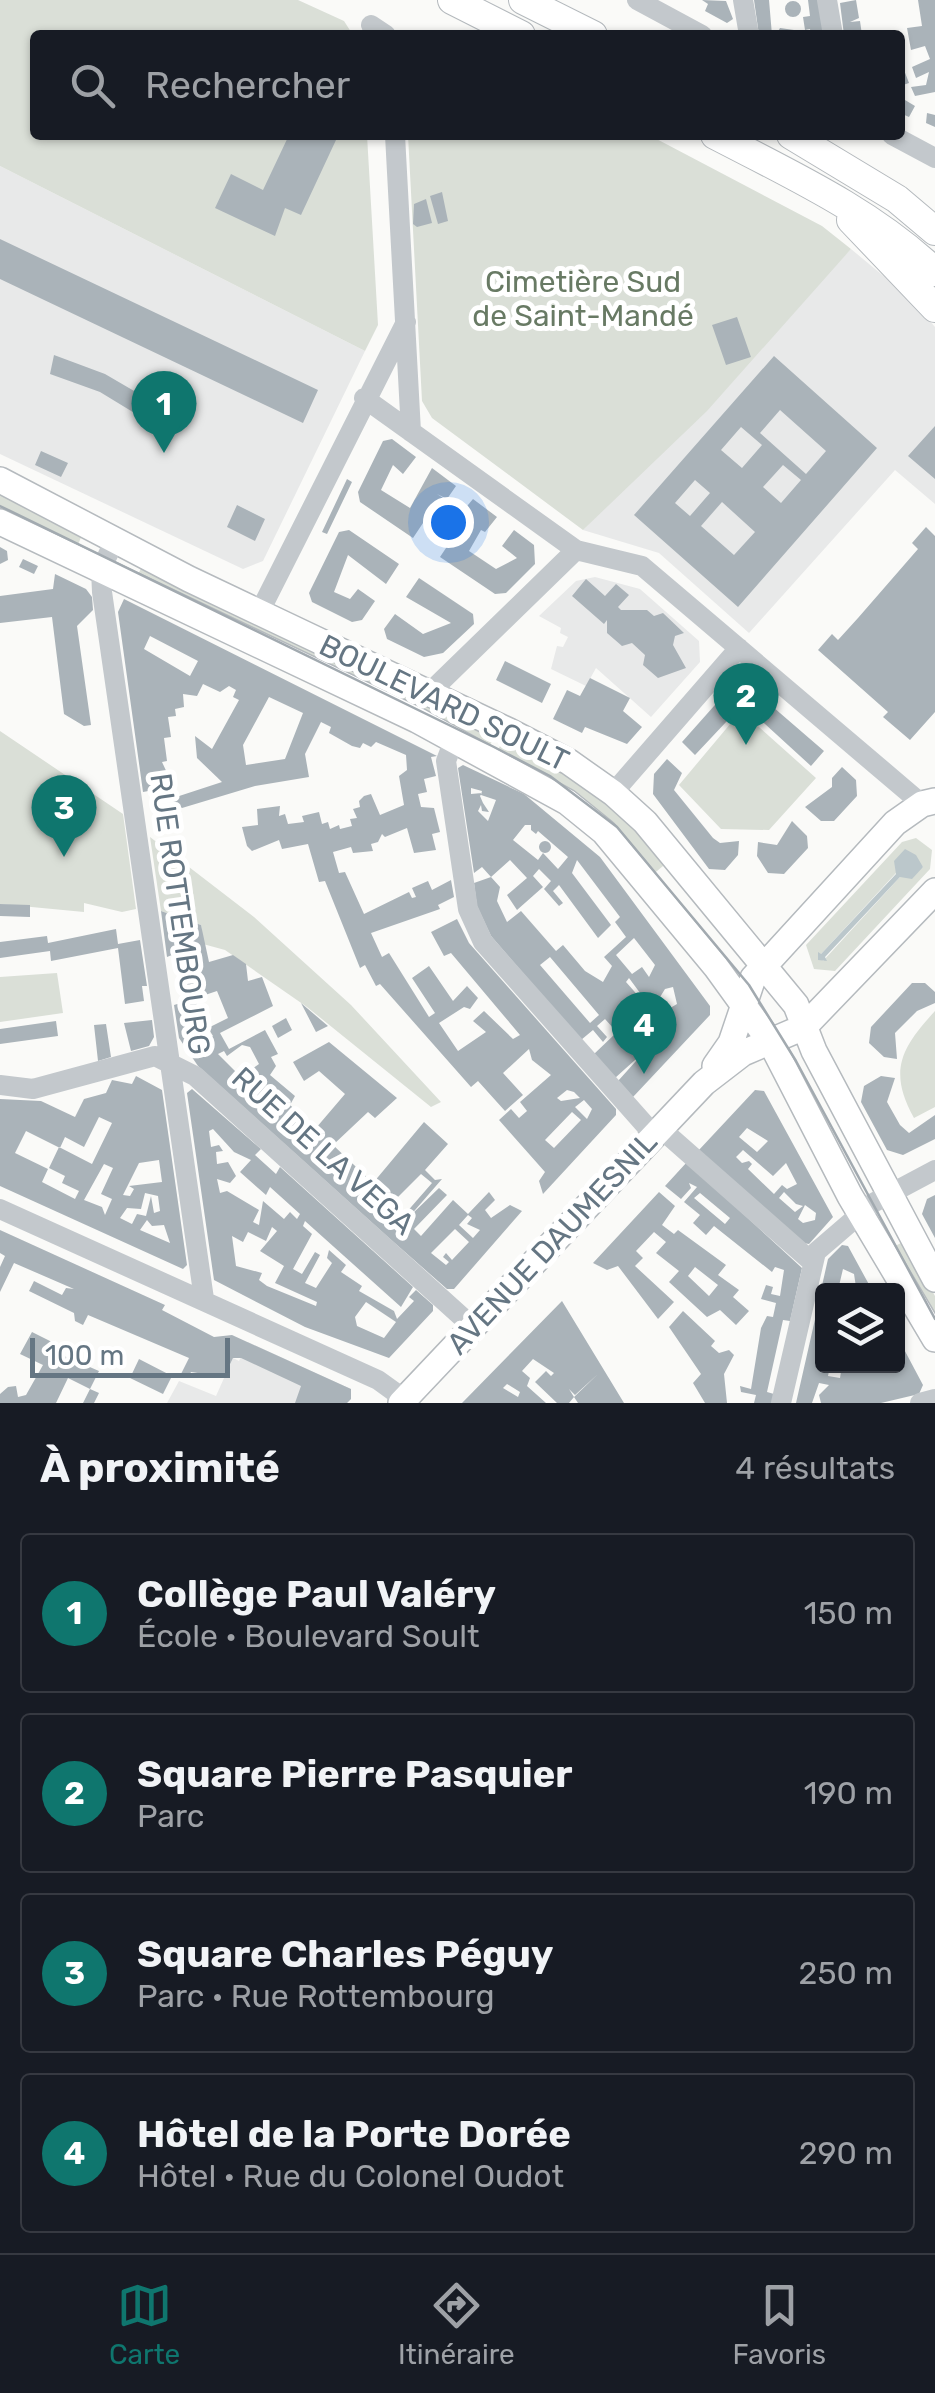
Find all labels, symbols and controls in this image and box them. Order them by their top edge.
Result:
search box [30,30,905,140]
icon: search [65,58,120,113]
text: Rechercher [145,62,350,108]
park label: Cimetière Sud de Saint-Mandé [472,264,694,334]
pin: 1 [132,370,196,453]
your location [423,497,474,548]
street label: BOULEVARD SOULT [313,627,575,779]
pin: 2 [714,662,778,745]
street label: RUE ROTTEMBOURG [142,771,218,1057]
pin: 3 [32,774,96,857]
pin: 4 [612,992,676,1074]
street label: RUE DE LA VEGA [224,1060,422,1242]
street label: AVENUE DAUMESNIL [439,1124,665,1362]
map controls [815,1283,905,1373]
button: layers [815,1283,905,1373]
scale bar [30,1333,230,1378]
text: 100 m [45,1339,124,1372]
text: À proximité [40,1443,280,1493]
text: 4 résultats [735,1449,895,1487]
text: Collège Paul Valéry [137,1571,496,1617]
text: 1 [67,1594,82,1632]
text: 150 m [804,1594,893,1632]
text: École · Boulevard Soult [137,1617,480,1655]
text: Square Pierre Pasquier [137,1751,573,1797]
text: 2 [64,1774,85,1812]
text: 190 m [804,1774,893,1812]
text: Parc [137,1797,204,1835]
text: Square Charles Péguy [137,1931,553,1977]
text: 3 [64,1954,85,1992]
text: 250 m [799,1954,893,1992]
text: Parc · Rue Rottembourg [137,1977,495,2015]
text: Hôtel de la Porte Dorée [137,2111,571,2157]
text: 4 [64,2134,85,2172]
text: 290 m [799,2134,893,2172]
text: Hôtel · Rue du Colonel Oudot [137,2157,564,2195]
tab: Carte [109,2278,180,2371]
tab: Itinéraire [398,2278,515,2371]
tab: Favoris [733,2278,826,2371]

